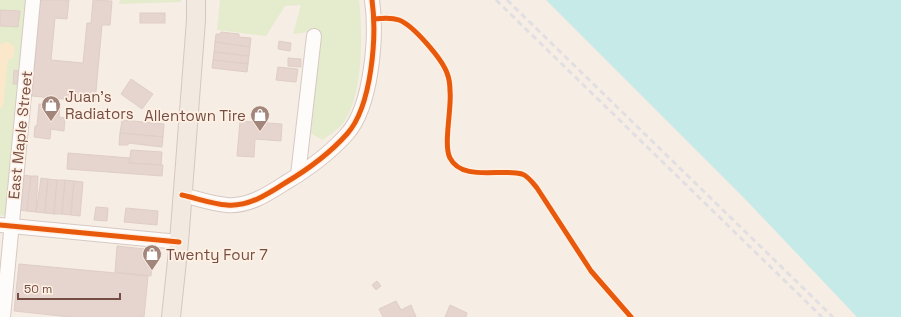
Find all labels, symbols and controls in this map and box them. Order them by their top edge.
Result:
street label: East Maple Street [4,70,36,200]
place label: Juan's Radiators [65,87,134,123]
shop icon: Juan's Radiators [40,94,62,122]
shop icon: Allentown Tire [249,104,271,132]
place label: Allentown Tire [144,106,246,125]
shop icon: Twenty Four 7 [141,243,163,271]
place label: Twenty Four 7 [166,245,268,264]
scale bar [18,275,120,301]
text: 50 m [24,281,52,297]

